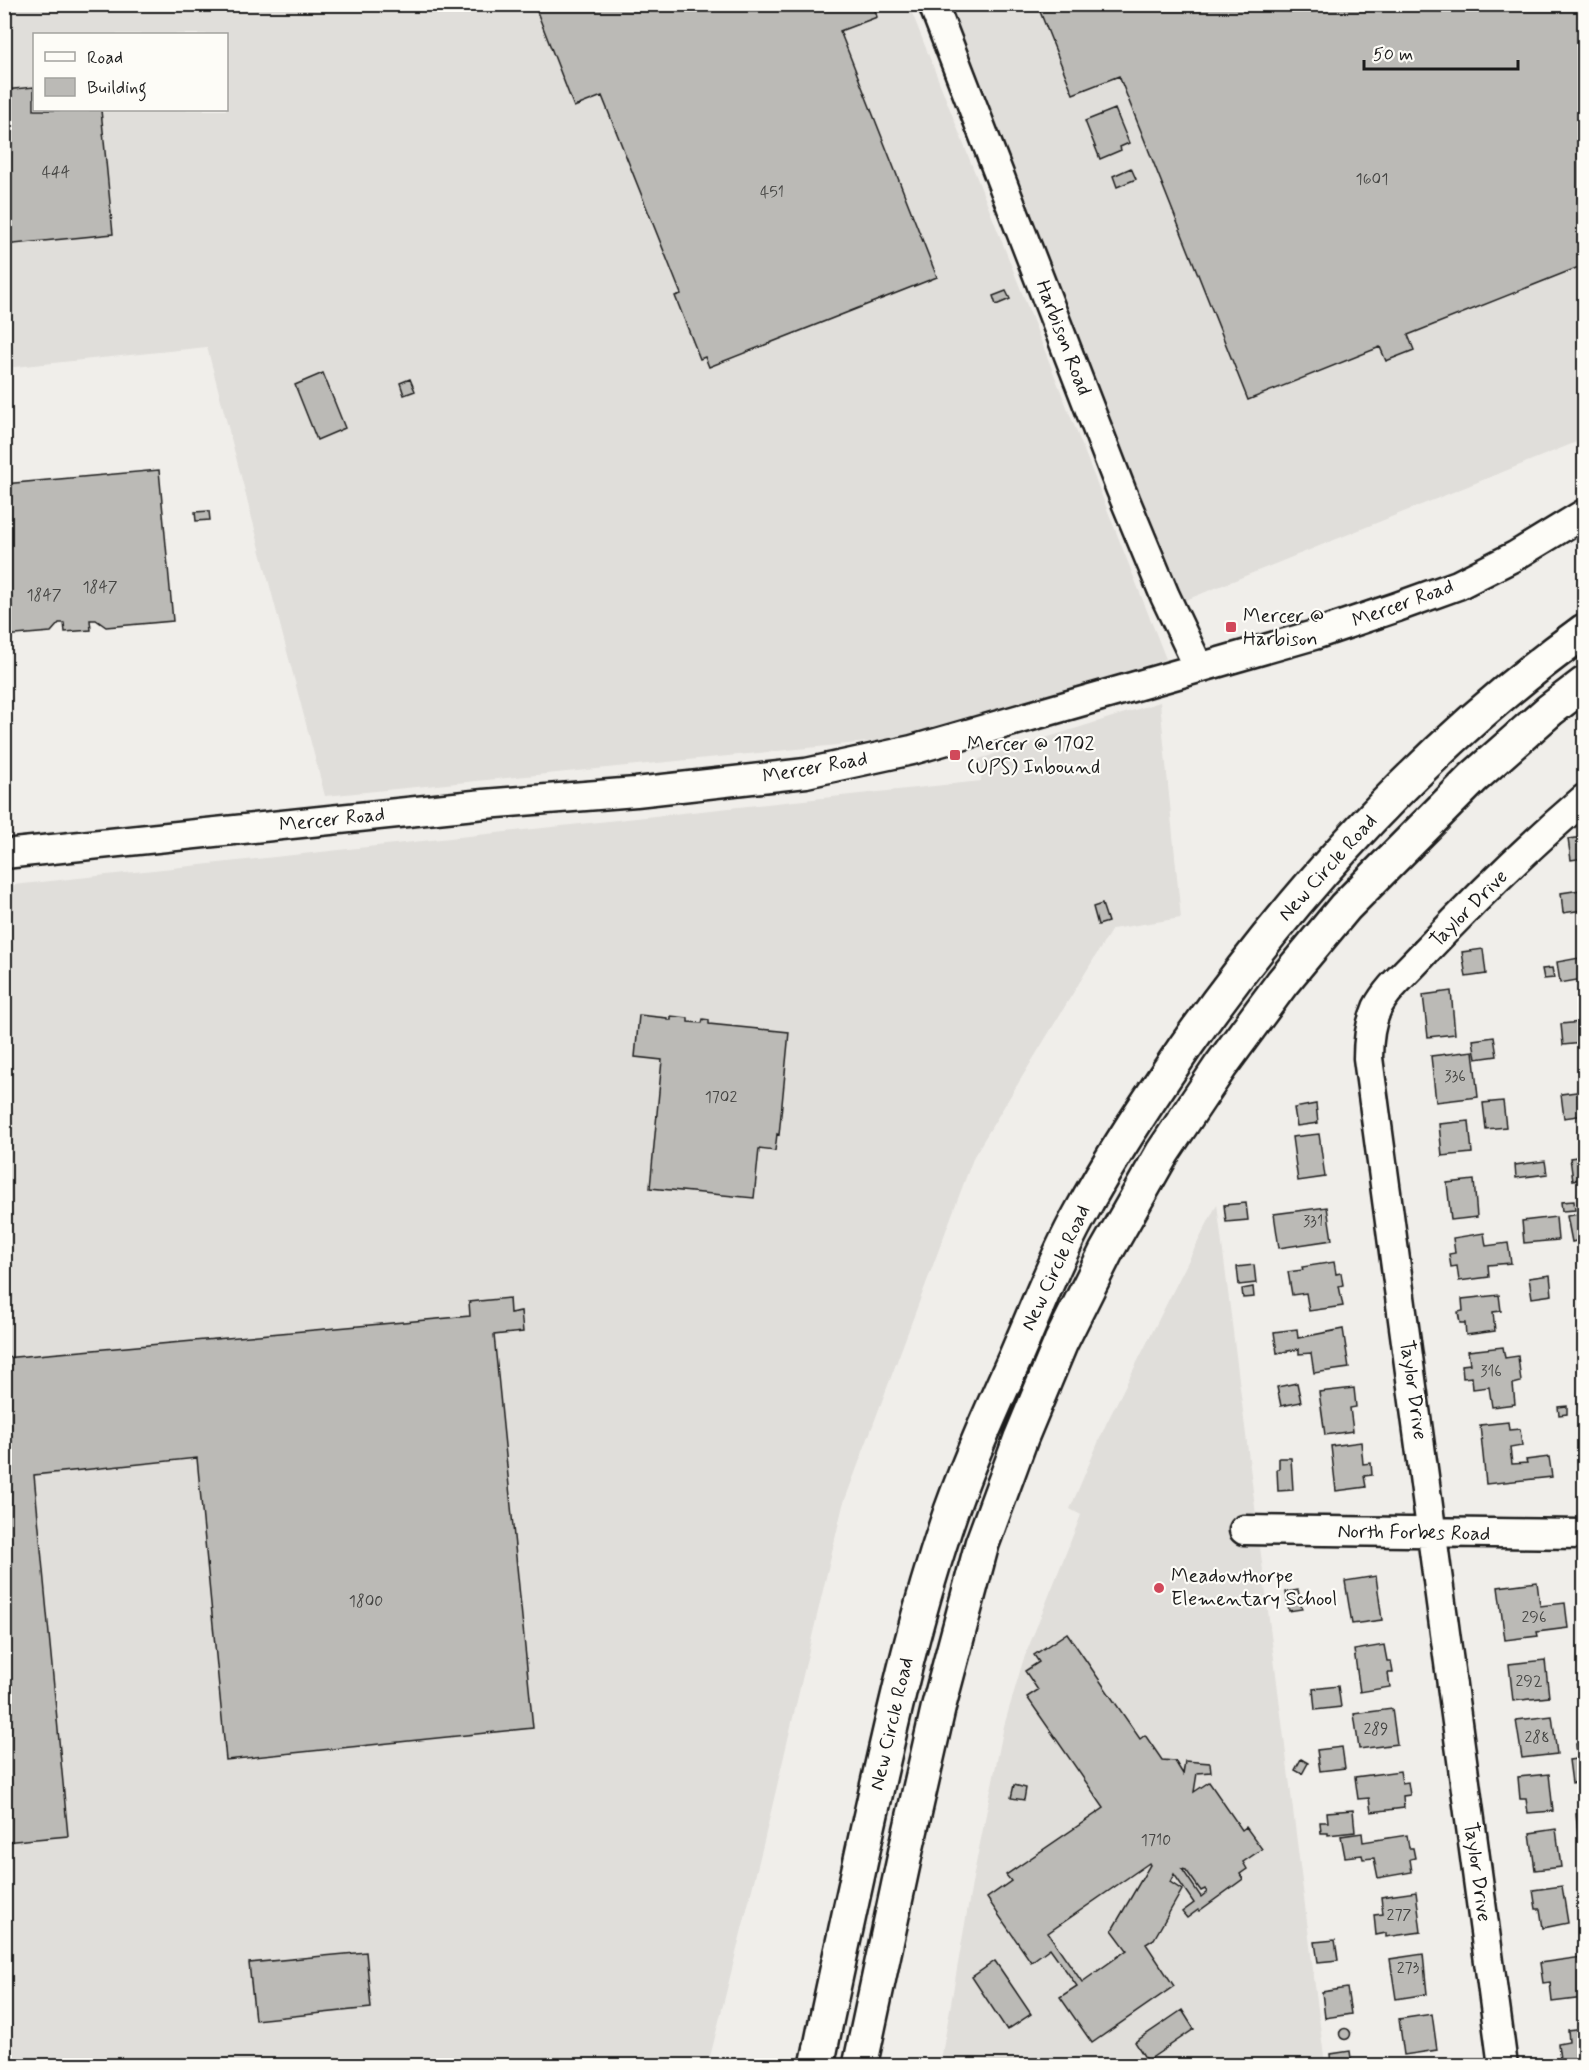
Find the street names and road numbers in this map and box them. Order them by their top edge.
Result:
street label: Harbison Road [1029,276,1097,400]
street label: Mercer Road [1349,573,1457,635]
street label: Mercer Road [760,745,870,791]
street label: Mercer Road [278,801,386,839]
street label: New Circle Road [1273,809,1383,927]
street label: Taylor Drive [1424,864,1514,954]
street label: New Circle Road [1015,1201,1097,1335]
street label: Taylor Drive [1393,1338,1433,1442]
street label: North Forbes Road [1337,1518,1491,1548]
street label: New Circle Road [864,1655,920,1793]
street label: Taylor Drive [1457,1820,1497,1924]

